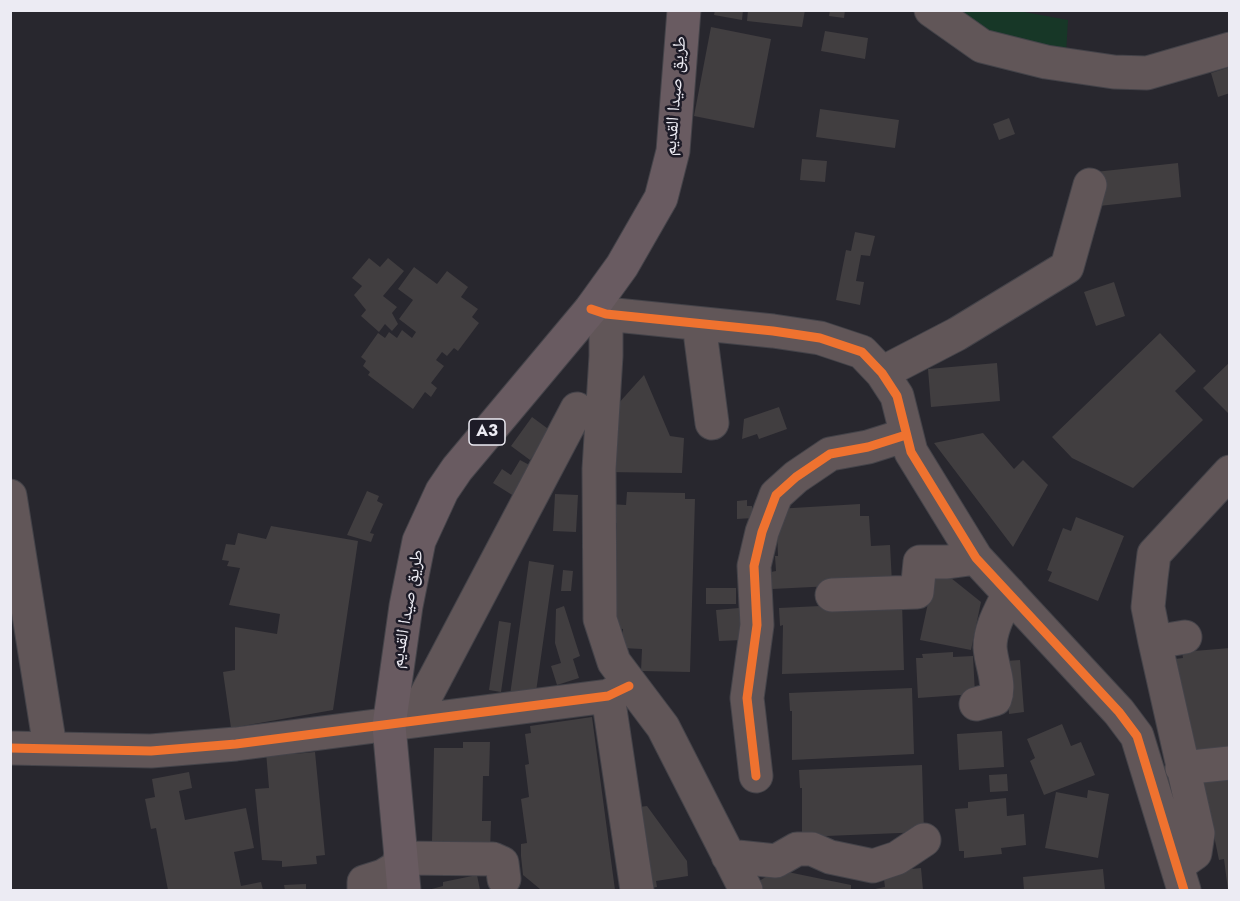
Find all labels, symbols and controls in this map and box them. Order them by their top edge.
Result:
street label: طريق صيدا القديم [660,35,692,157]
road number: A3 [469,419,505,445]
street label: طريق صيدا القديم [387,548,429,670]

